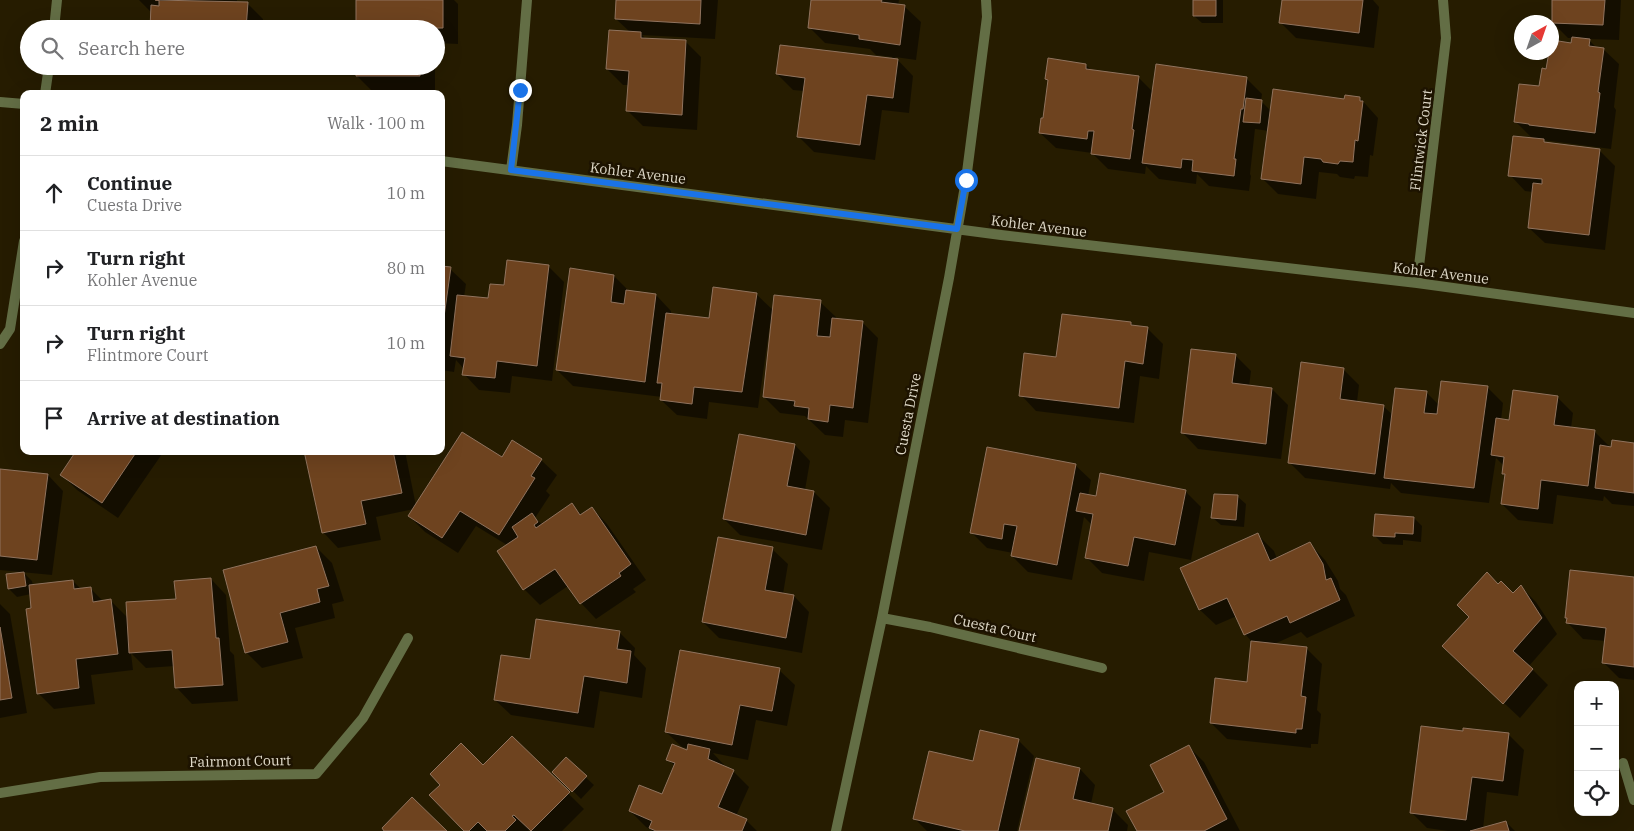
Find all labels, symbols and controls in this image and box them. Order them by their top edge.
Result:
north arrow [1514,15,1559,60]
search box [20,20,445,75]
icon: search [38,34,66,62]
text: Search here [78,36,185,60]
route end [509,79,532,102]
street label: Flintwick Court [1406,88,1436,192]
text: 2 min [40,109,99,137]
text: Walk · 100 m [327,113,425,133]
street label: Kohler Avenue [589,158,687,188]
route start [955,169,978,192]
text: Continue [87,171,172,195]
icon: ahead [40,179,68,207]
text: 10 m [387,183,425,203]
text: Cuesta Drive [87,195,182,215]
street label: Kohler Avenue [990,211,1088,241]
text: Turn right [87,246,185,270]
icon: right [40,254,68,282]
text: 80 m [387,258,425,278]
street label: Kohler Avenue [1392,258,1490,288]
text: Kohler Avenue [87,270,197,290]
text: Turn right [87,321,185,345]
icon: right [40,329,68,357]
text: 10 m [387,333,425,353]
text: Flintmore Court [87,345,208,365]
street label: Cuesta Drive [891,371,925,457]
icon: arrive [40,404,68,432]
text: Arrive at destination [87,406,280,430]
street label: Cuesta Court [952,610,1038,646]
map controls [1574,681,1619,816]
button: + [1574,681,1619,726]
button: − [1574,726,1619,771]
street label: Fairmont Court [189,751,291,771]
button: locate [1574,771,1619,816]

